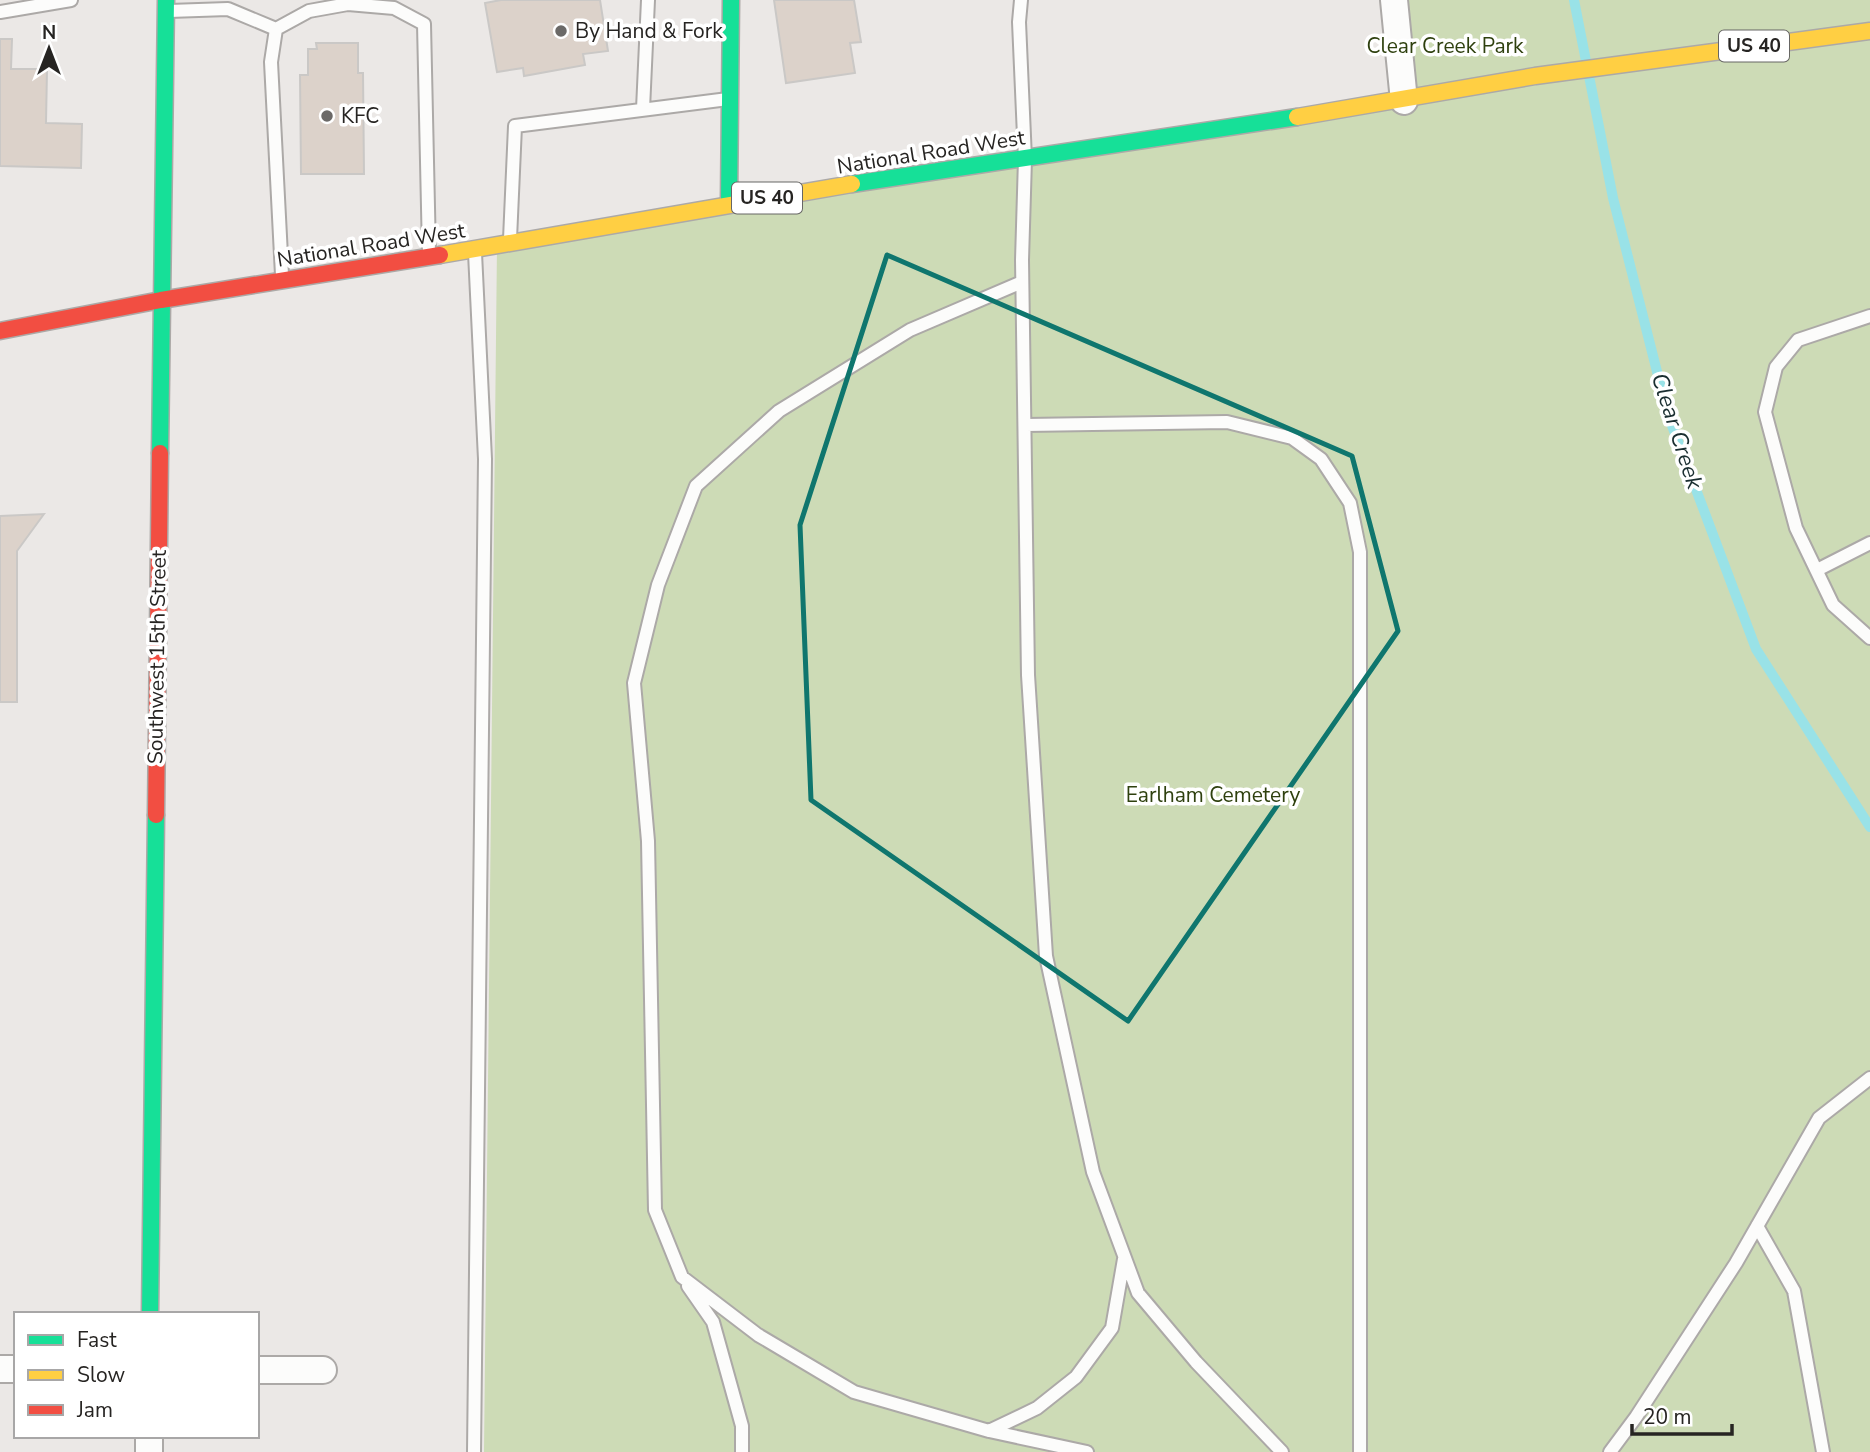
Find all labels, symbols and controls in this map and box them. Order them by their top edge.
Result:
north arrow [14,14,84,84]
place label: By Hand & Fork [575,17,723,45]
text: N [42,20,56,46]
marker: By Hand & Fork [553,23,569,39]
road number: US 40 [1719,30,1789,61]
park label: Clear Creek Park [1366,32,1524,60]
place label: KFC [341,102,379,130]
marker: KFC [319,108,335,124]
street label: National Road West [835,123,1028,181]
road number: US 40 [732,182,802,214]
street label: National Road West [275,216,468,274]
water label: Clear Creek [1644,369,1710,493]
street label: Southwest 15th Street [141,549,173,764]
park label: Earlham Cemetery [1126,781,1300,809]
legend [14,1312,259,1438]
text: Fast [77,1326,117,1354]
text: Slow [77,1361,126,1389]
scale bar [1632,1392,1732,1436]
text: Jam [76,1396,113,1424]
text: 20 m [1643,1403,1692,1431]

